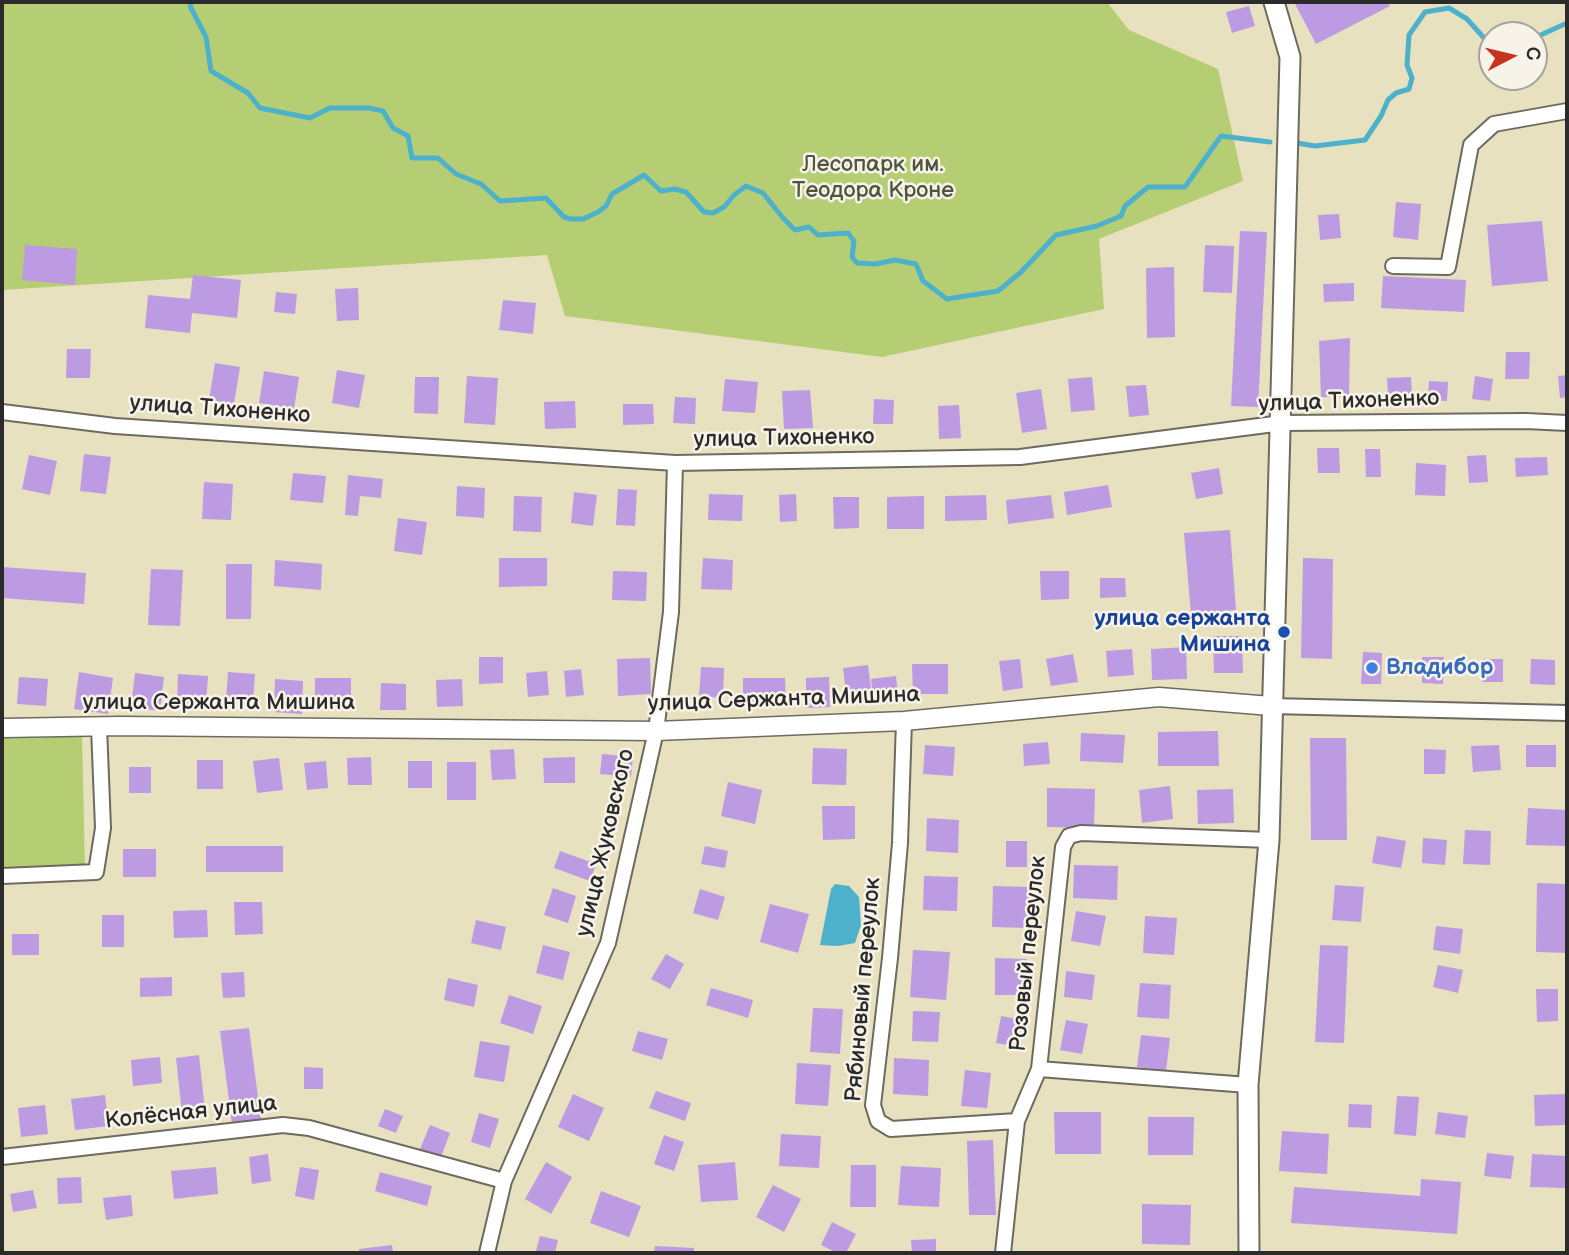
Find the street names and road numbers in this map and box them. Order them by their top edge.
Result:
street label: улица Тихоненко [1258,385,1440,419]
street label: улица Тихоненко [129,390,311,430]
street label: улица Тихоненко [693,424,875,454]
street label: улица Сержанта Мишина [647,681,921,719]
street label: улица Сержанта Мишина [83,689,355,717]
street label: улица Жуковского [571,746,641,940]
street label: Розовый переулок [1005,855,1053,1053]
street label: Рябиновый переулок [840,876,888,1104]
street label: Колёсная улица [104,1090,278,1136]

